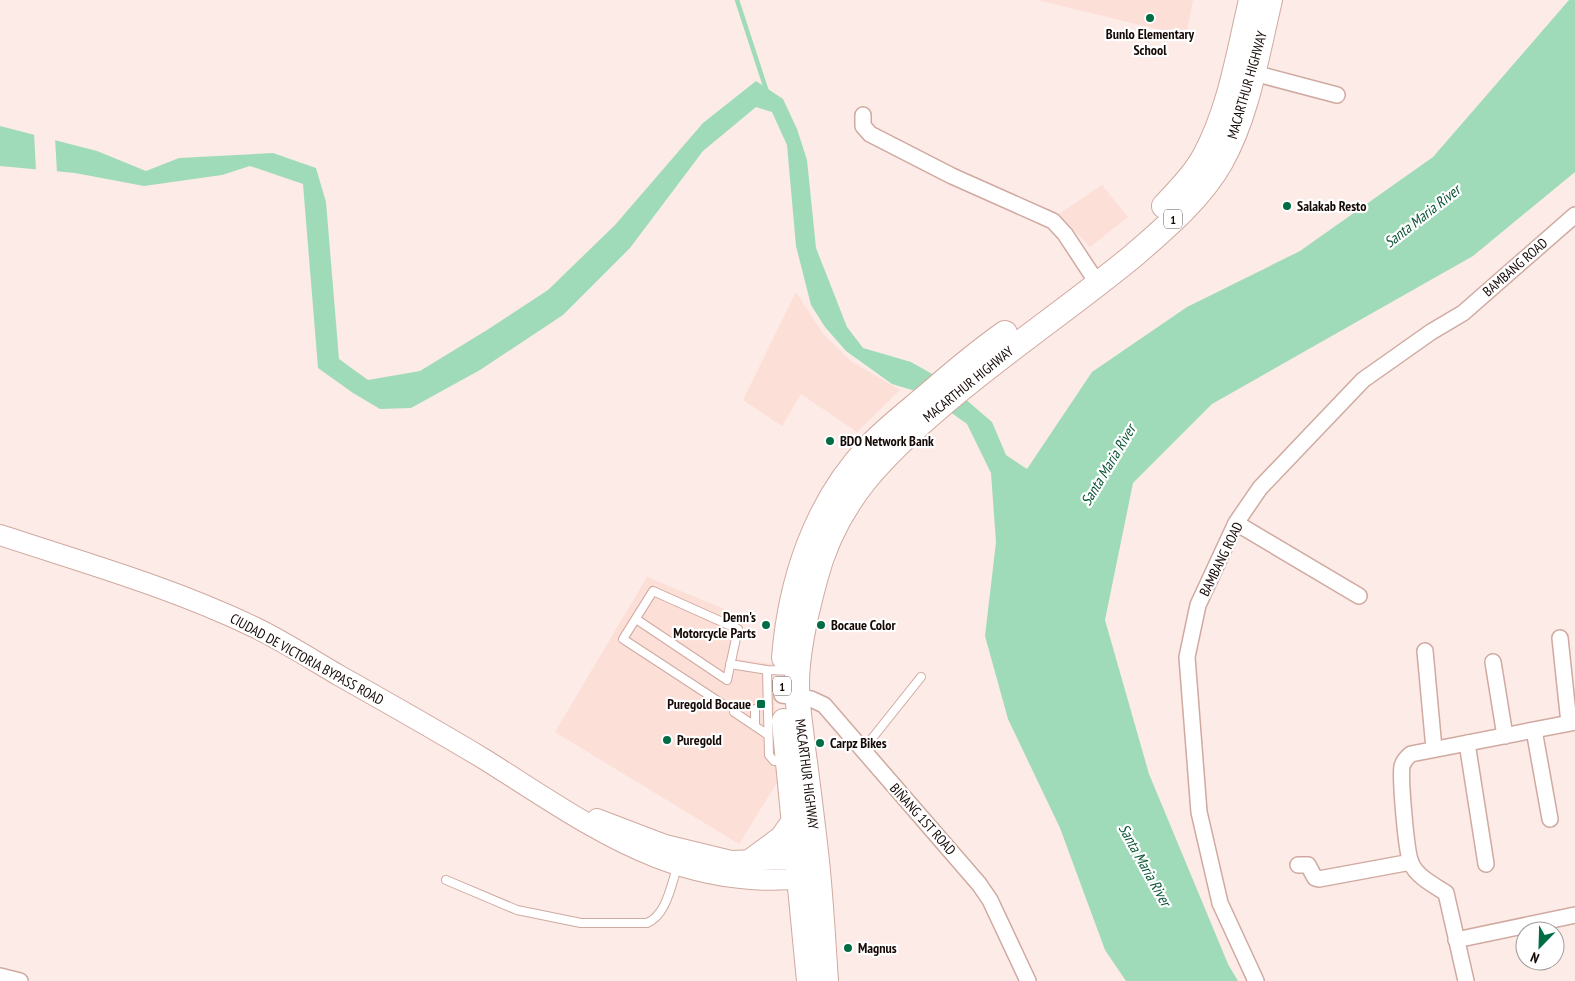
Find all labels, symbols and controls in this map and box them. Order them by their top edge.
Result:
marker: Bunlo Elementary School [1144,12,1156,24]
place label: Bunlo Elementary School [1106,25,1195,59]
street label: MACARTHUR HIGHWAY [1223,29,1271,141]
water label: Santa Maria River [1380,179,1465,251]
place label: Salakab Resto [1297,197,1366,215]
marker: Salakab Resto [1281,200,1293,212]
road number: 1 [1164,210,1182,228]
street label: BAMBANG ROAD [1479,234,1551,300]
street label: MACARTHUR HIGHWAY [919,342,1017,426]
water label: Santa Maria River [1076,419,1141,509]
place label: BDO Network Bank [840,432,934,450]
marker: BDO Network Bank [824,435,836,447]
street label: BAMBANG ROAD [1195,519,1247,599]
place label: Denn's Motorcycle Parts [673,608,756,642]
street label: CIUDAD DE VICTORIA BYPASS ROAD [227,609,387,709]
place label: Bocaue Color [831,616,897,634]
marker: Denn's Motorcycle Parts [760,619,772,631]
marker: Bocaue Color [815,619,827,631]
road number: 1 [773,676,791,696]
place label: Puregold Bocaue [667,695,751,713]
marker: Puregold Bocaue [755,698,767,710]
street label: MACARTHUR HIGHWAY [791,718,823,831]
place label: Puregold [677,731,722,749]
marker: Puregold [661,734,673,746]
place label: Carpz Bikes [830,734,887,752]
marker: Carpz Bikes [814,737,826,749]
street label: BIÑANG 1ST ROAD [886,779,960,859]
water label: Santa Maria River [1115,821,1176,911]
north arrow [1515,921,1565,971]
place label: Magnus [858,939,897,957]
marker: Magnus [842,942,854,954]
text: N [1528,948,1542,968]

